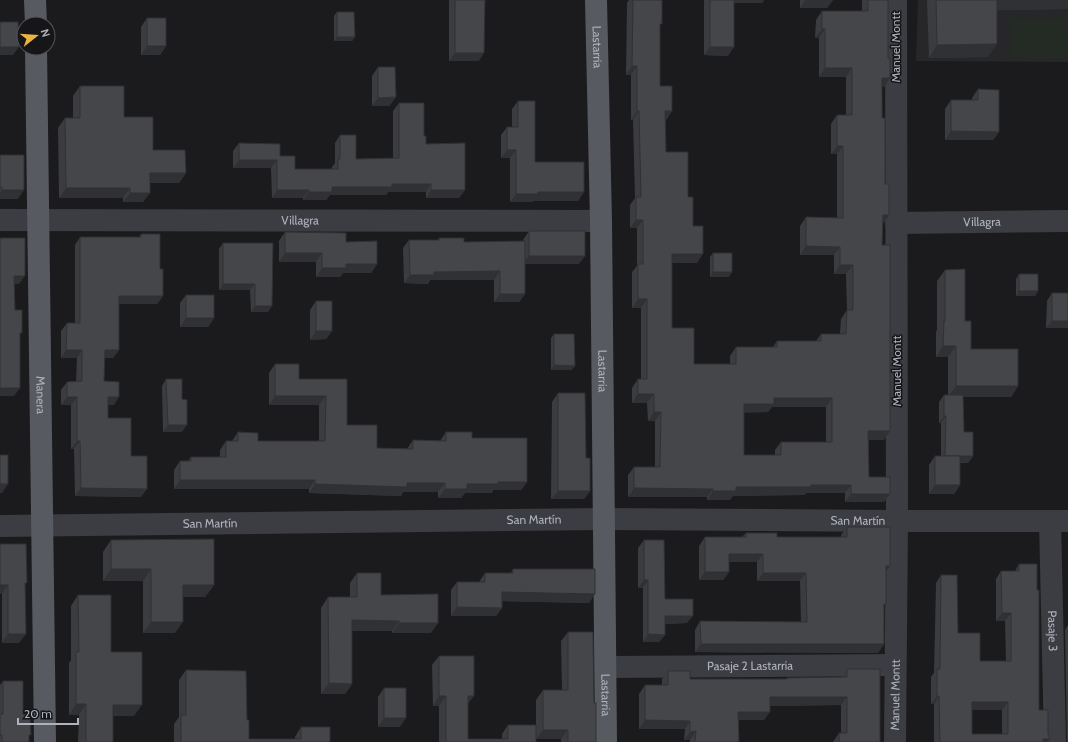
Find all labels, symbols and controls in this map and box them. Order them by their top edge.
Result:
street label: Manuel Montt [888,11,903,83]
north arrow [16,16,56,56]
street label: Lastarria [590,26,606,69]
text: N [38,27,53,39]
street label: Villagra [281,212,319,228]
street label: Villagra [963,214,1001,229]
street label: Manuel Montt [889,335,904,407]
street label: Lastarria [595,350,611,392]
street label: Manera [33,376,49,414]
street label: San Martín [506,511,562,527]
street label: San Martín [831,513,886,528]
street label: San Martín [183,515,238,531]
street label: Pasaje 3 [1045,610,1061,652]
street label: Pasaje 2 Lastarria [707,658,793,673]
street label: Manuel Montt [887,659,903,731]
street label: Lastarria [598,674,614,716]
scale bar [18,700,78,726]
text: 20 m [24,706,52,721]

